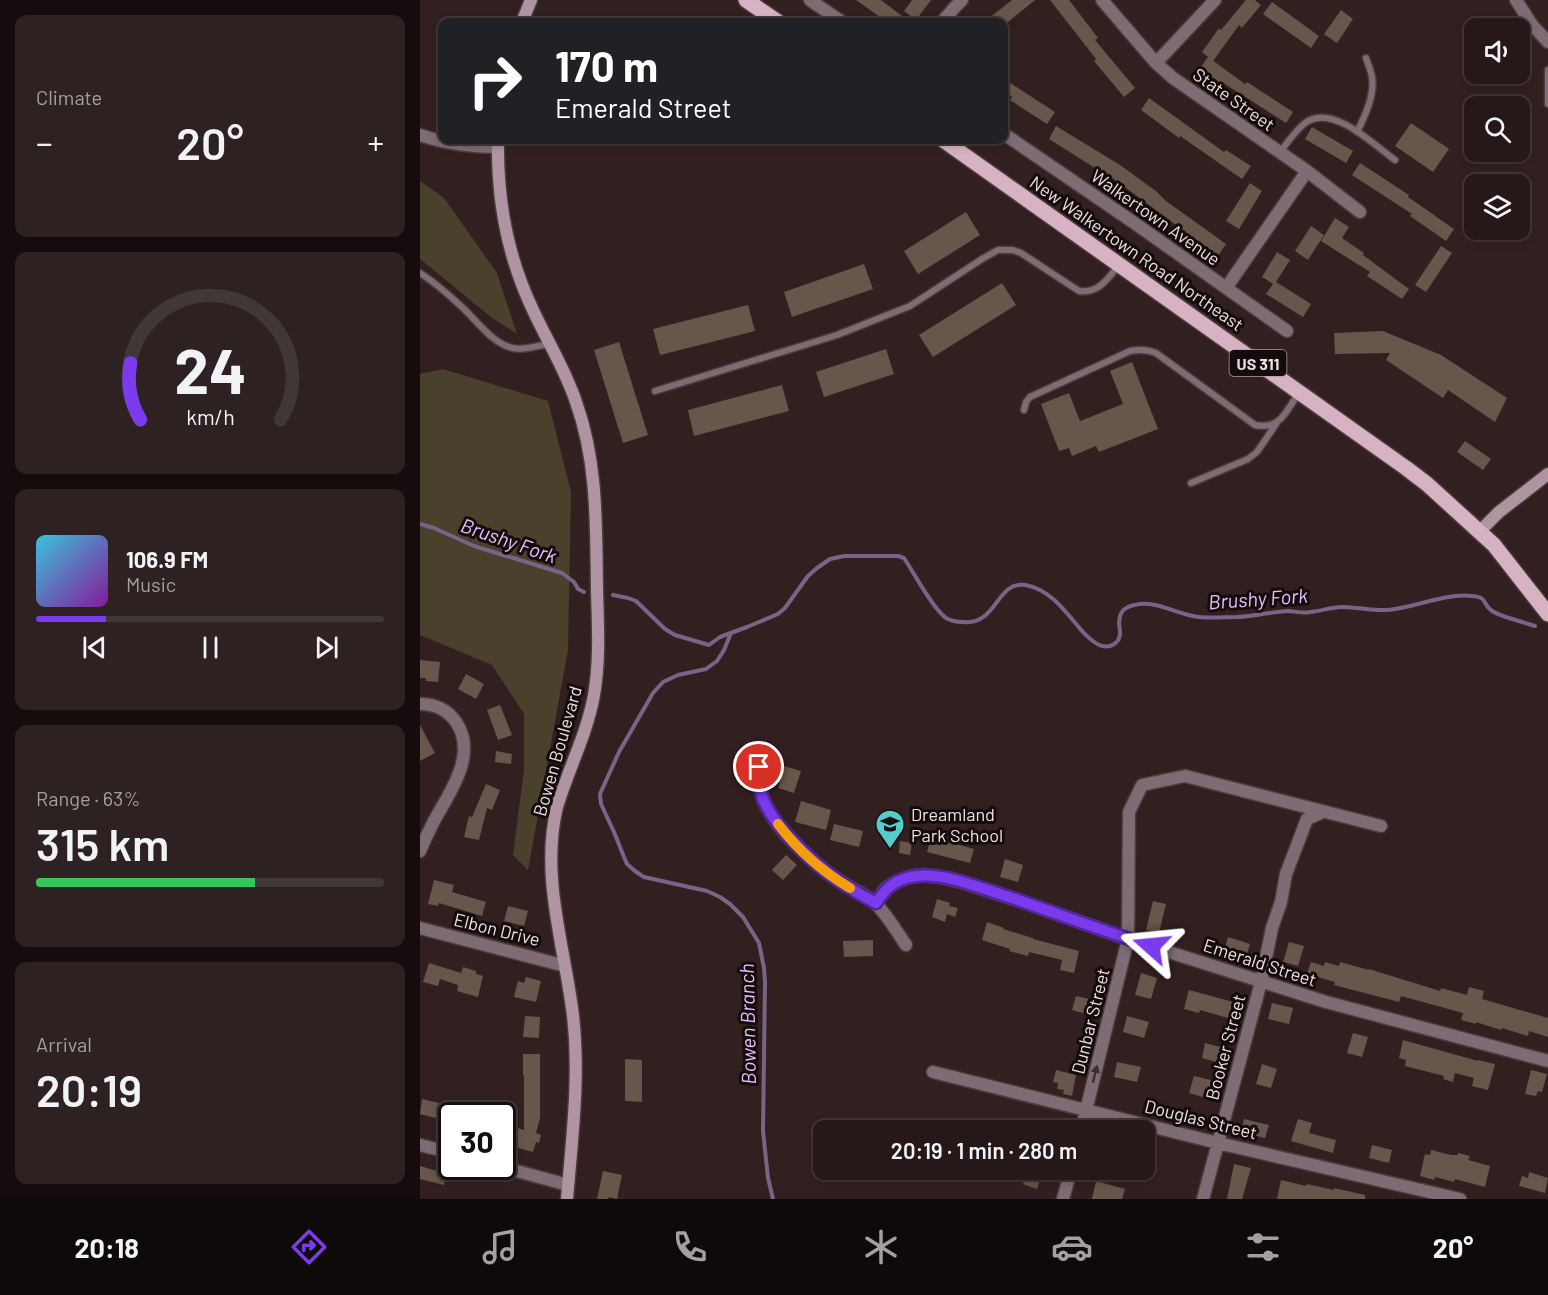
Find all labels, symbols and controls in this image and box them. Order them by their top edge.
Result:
map controls [1464,18,1530,240]
button: sound [1464,18,1530,84]
text: 170 m [555,40,658,90]
icon: right [456,42,534,120]
street label: State Street [1189,63,1279,135]
text: Climate [36,85,102,109]
text: Emerald Street [555,91,732,123]
button: search [1464,96,1530,162]
text: 20° [176,115,244,169]
text: − [36,122,53,162]
text: + [368,122,384,162]
street label: Walkertown Avenue [1087,164,1225,270]
street label: New Walkertown Road Northeast [1026,171,1248,335]
button: layers [1464,174,1530,240]
text: 24 [174,332,246,406]
road number: US 311 [1230,350,1286,376]
text: km/h [186,404,234,429]
water label: Brushy Fork [458,512,560,568]
text: 106.9 FM [126,546,208,572]
text: Music [126,572,176,596]
water label: Brushy Fork [1207,583,1309,613]
icon: previous [78,631,111,664]
icon: pause [194,631,227,664]
icon: next [310,631,343,664]
street label: Bowen Boulevard [528,683,586,819]
pin [733,741,784,792]
icon: arrive [742,750,775,783]
text: Range · 63% [36,786,140,810]
place label: Dreamland Park School [911,803,1003,846]
school or university icon: Dreamland Park School [874,808,906,850]
text: 315 km [36,816,169,870]
street label: Elbon Drive [452,908,542,950]
position arrow [1119,914,1183,978]
street label: Emerald Street [1201,933,1319,991]
water label: Bowen Branch [734,963,760,1085]
street label: Dunbar Street [1066,966,1114,1076]
street label: Booker Street [1200,992,1250,1102]
text: Arrival [36,1032,92,1056]
text: 20:19 [36,1062,142,1116]
one-way arrow [1091,1065,1100,1083]
street label: Douglas Street [1143,1094,1259,1144]
speed limit sign: 30 [438,1102,516,1180]
text: 20:19 · 1 min · 280 m [891,1137,1077,1163]
icon: directions [288,1226,330,1268]
icon: music [479,1226,521,1268]
icon: phone [669,1226,711,1268]
icon: climate [860,1226,902,1268]
icon: car [1051,1226,1093,1268]
icon: filters [1242,1226,1284,1268]
text: 20:18 [74,1231,139,1263]
text: 20° [1433,1231,1474,1263]

